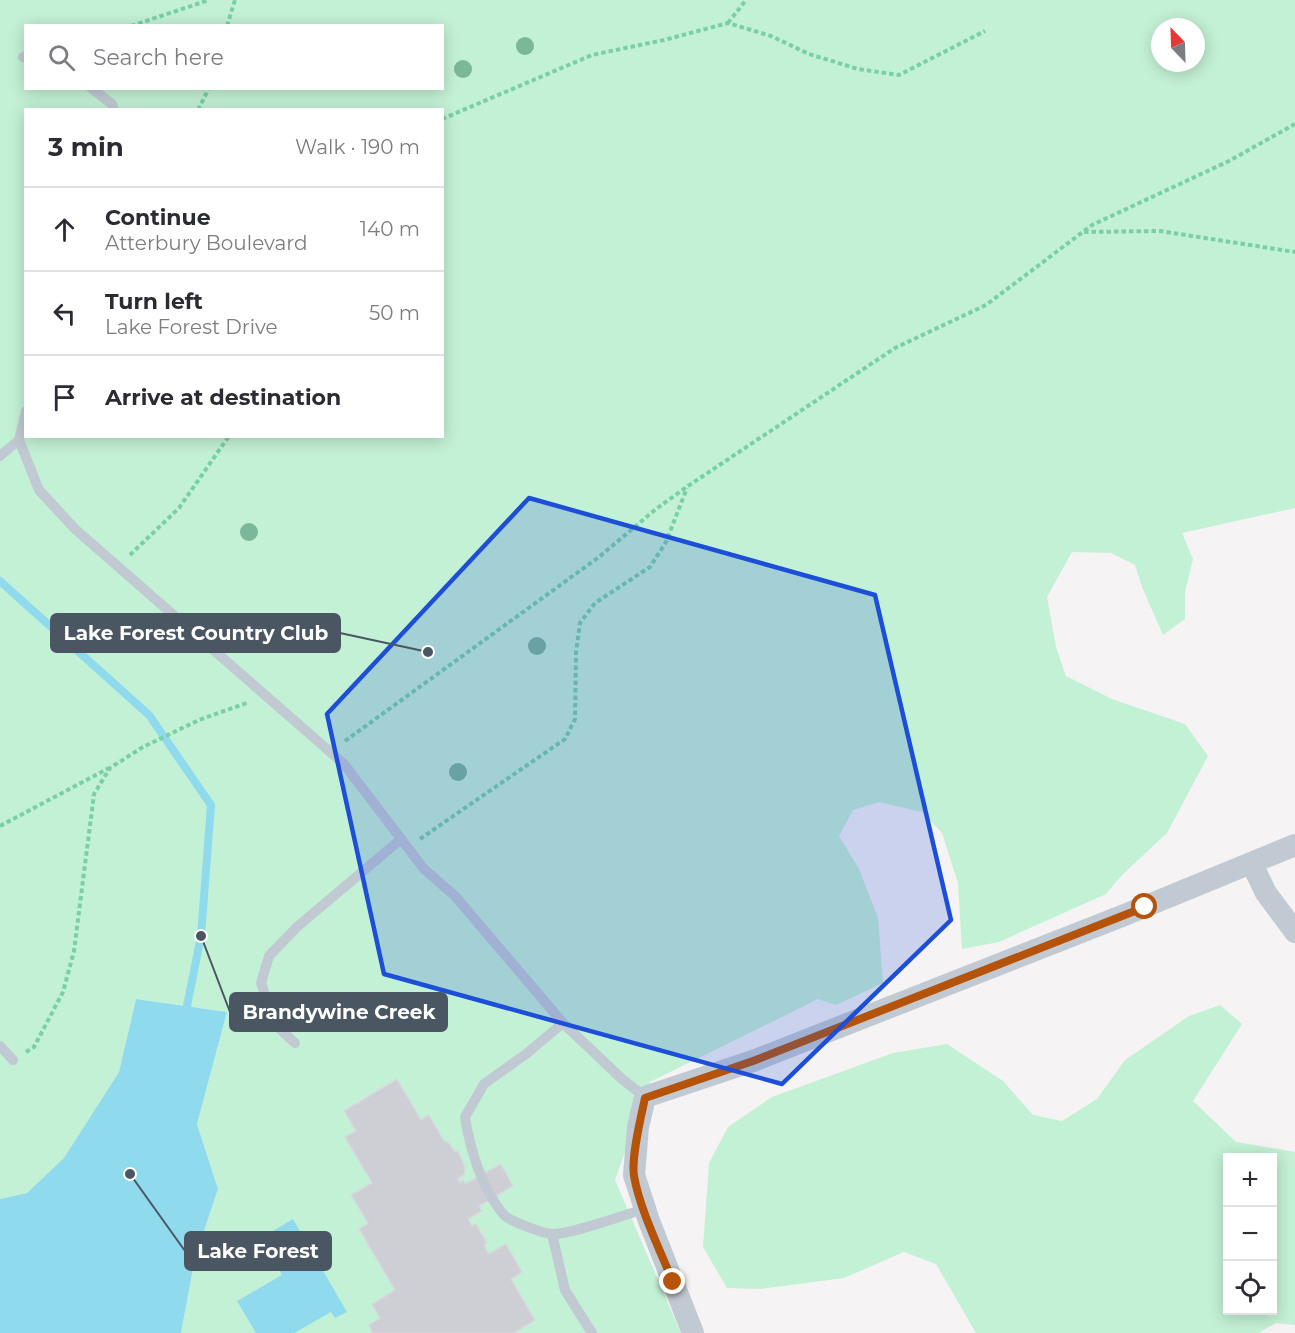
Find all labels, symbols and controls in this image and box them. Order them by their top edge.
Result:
north arrow [1151,18,1205,72]
search box [24,24,444,90]
icon: search [45,41,78,74]
text: Search here [93,44,224,71]
text: 3 min [48,131,124,163]
text: Walk · 190 m [295,135,420,159]
text: Continue [105,204,211,231]
icon: ahead [48,213,81,246]
text: 140 m [360,217,420,241]
text: Atterbury Boulevard [105,231,308,255]
text: Turn left [105,288,203,315]
icon: left [48,297,81,330]
text: 50 m [369,301,420,325]
text: Lake Forest Drive [105,315,278,339]
icon: arrive [48,381,81,414]
text: Arrive at destination [105,384,341,411]
callout: Lake Forest Country Club [51,614,340,652]
text: Lake Forest Country Club [64,621,329,645]
route start [1131,893,1157,919]
callout: Brandywine Creek [230,993,447,1031]
text: Brandywine Creek [242,1000,436,1024]
map controls [1223,1153,1277,1315]
button: + [1223,1153,1277,1207]
button: − [1223,1207,1277,1261]
callout: Lake Forest [185,1232,331,1270]
text: Lake Forest [197,1239,319,1263]
button: locate [1223,1261,1277,1315]
route end [659,1268,685,1294]

